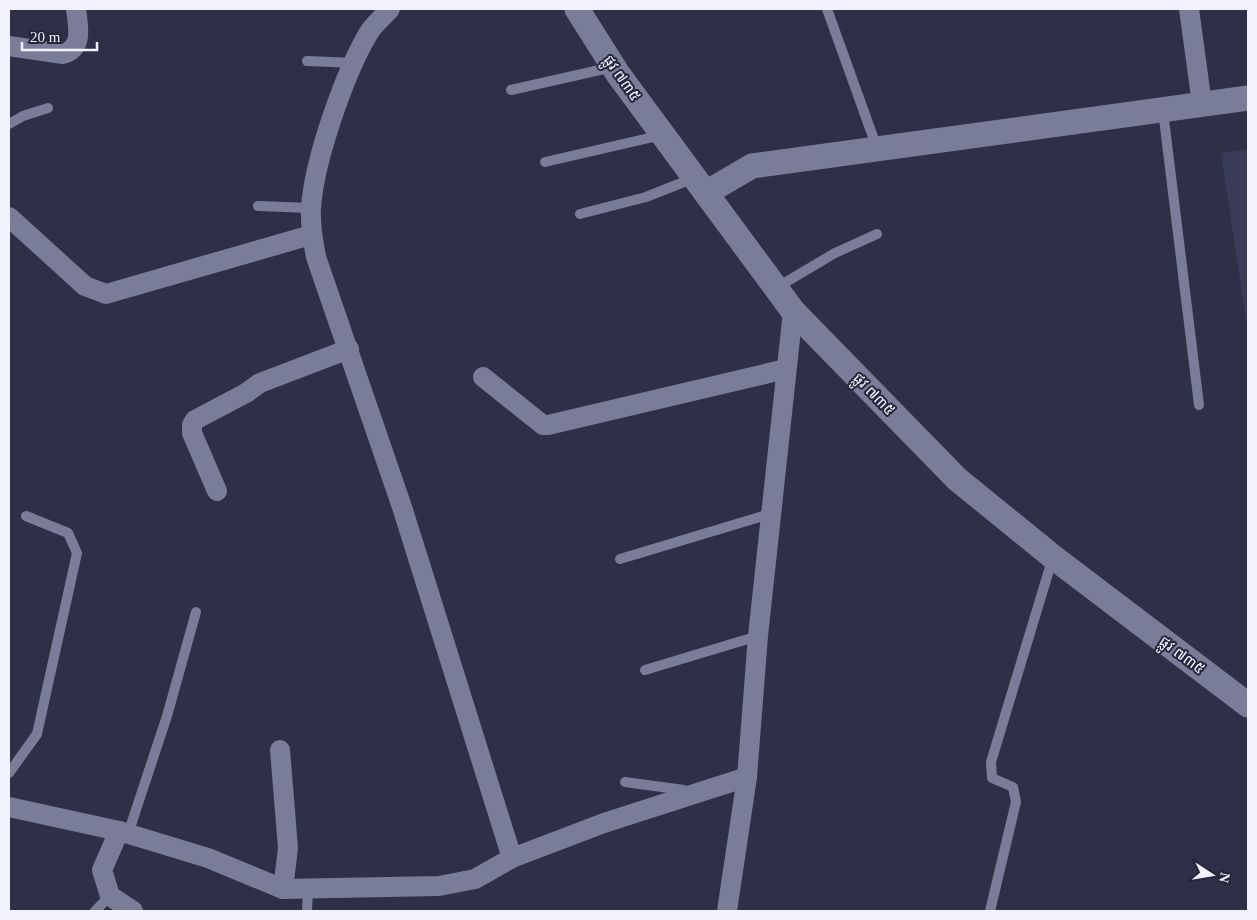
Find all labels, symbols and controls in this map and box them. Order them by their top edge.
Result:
scale bar [22,20,98,52]
text: 20 m [30,29,61,45]
street label: ផ្លូវ ៧៣៥ [596,52,644,107]
street label: ផ្លូវ ៧៣៥ [846,370,898,422]
street label: ផ្លូវ ៧៣៥ [1153,633,1208,681]
north arrow [1187,850,1237,900]
text: N [1216,871,1233,884]

